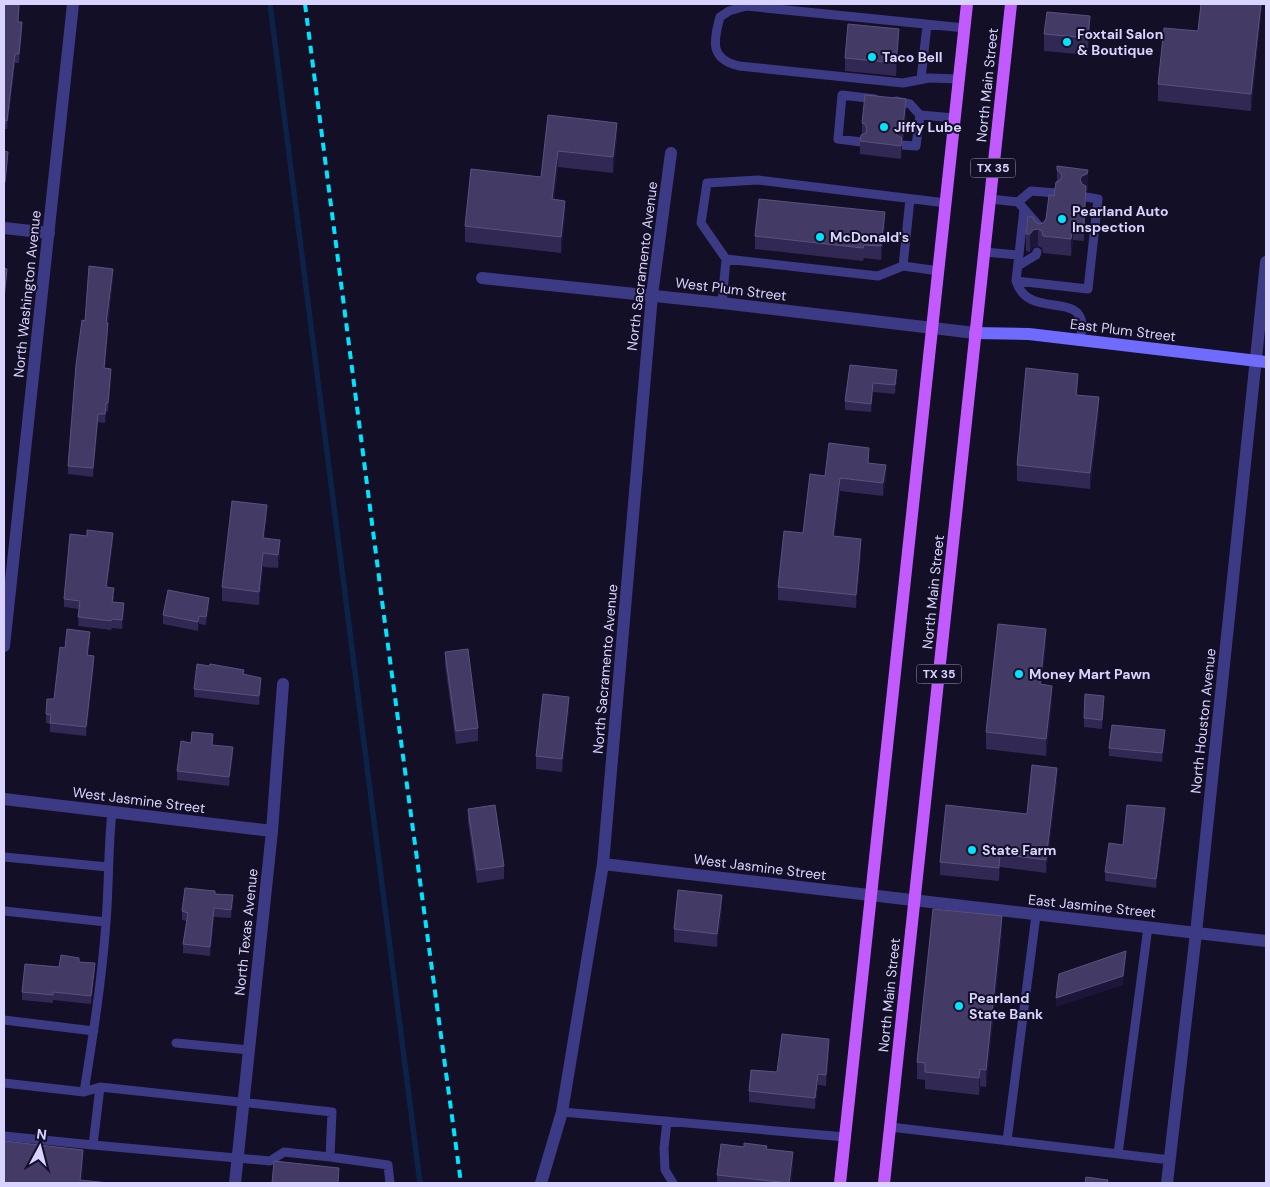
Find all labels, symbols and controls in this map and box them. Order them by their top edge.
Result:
place label: Foxtail Salon & Boutique [1077,25,1163,59]
street label: North Main Street [972,27,1002,143]
marker: Foxtail Salon & Boutique [1061,36,1073,48]
place label: Taco Bell [882,48,943,66]
marker: Taco Bell [866,51,878,63]
place label: Jiffy Lube [894,118,962,136]
marker: Jiffy Lube [878,121,890,133]
road number: TX 35 [970,158,1016,178]
street label: North Sacramento Avenue [623,180,661,352]
place label: Pearland Auto Inspection [1072,202,1169,236]
street label: North Washington Avenue [9,209,45,379]
marker: Pearland Auto Inspection [1056,213,1068,225]
place label: McDonald's [830,228,909,246]
marker: McDonald's [814,231,826,243]
street label: West Plum Street [674,273,788,305]
street label: East Plum Street [1069,315,1177,345]
street label: North Main Street [918,534,948,650]
street label: North Sacramento Avenue [589,583,621,755]
street label: North Houston Avenue [1186,647,1220,795]
road number: TX 35 [916,664,962,684]
place label: Money Mart Pawn [1029,665,1151,683]
marker: Money Mart Pawn [1013,668,1025,680]
street label: West Jasmine Street [72,783,206,817]
place label: State Farm [982,841,1057,859]
marker: State Farm [966,844,978,856]
street label: West Jasmine Street [693,850,827,884]
street label: North Texas Avenue [230,868,262,996]
street label: East Jasmine Street [1027,890,1157,922]
street label: North Main Street [874,937,904,1053]
place label: Pearland State Bank [969,989,1043,1023]
marker: Pearland State Bank [953,1000,965,1012]
north arrow [15,1122,65,1172]
text: N [35,1125,48,1144]

